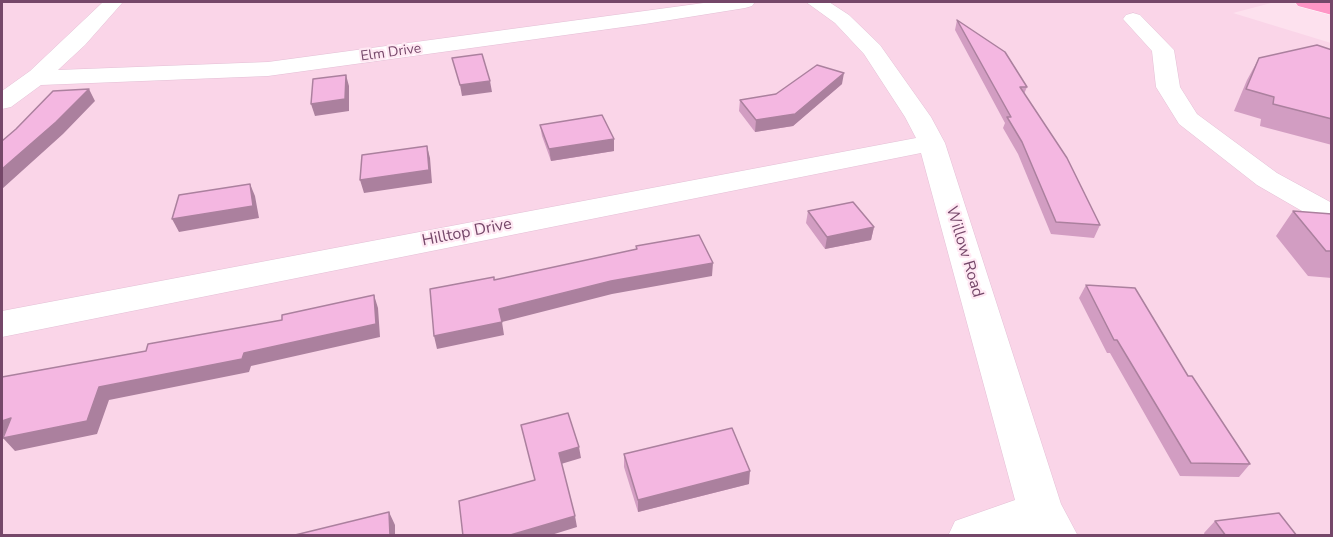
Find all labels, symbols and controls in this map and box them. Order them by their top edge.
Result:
street label: Elm Drive [360,40,422,66]
street label: Willow Road [941,204,987,300]
street label: Hilltop Drive [420,215,514,251]

